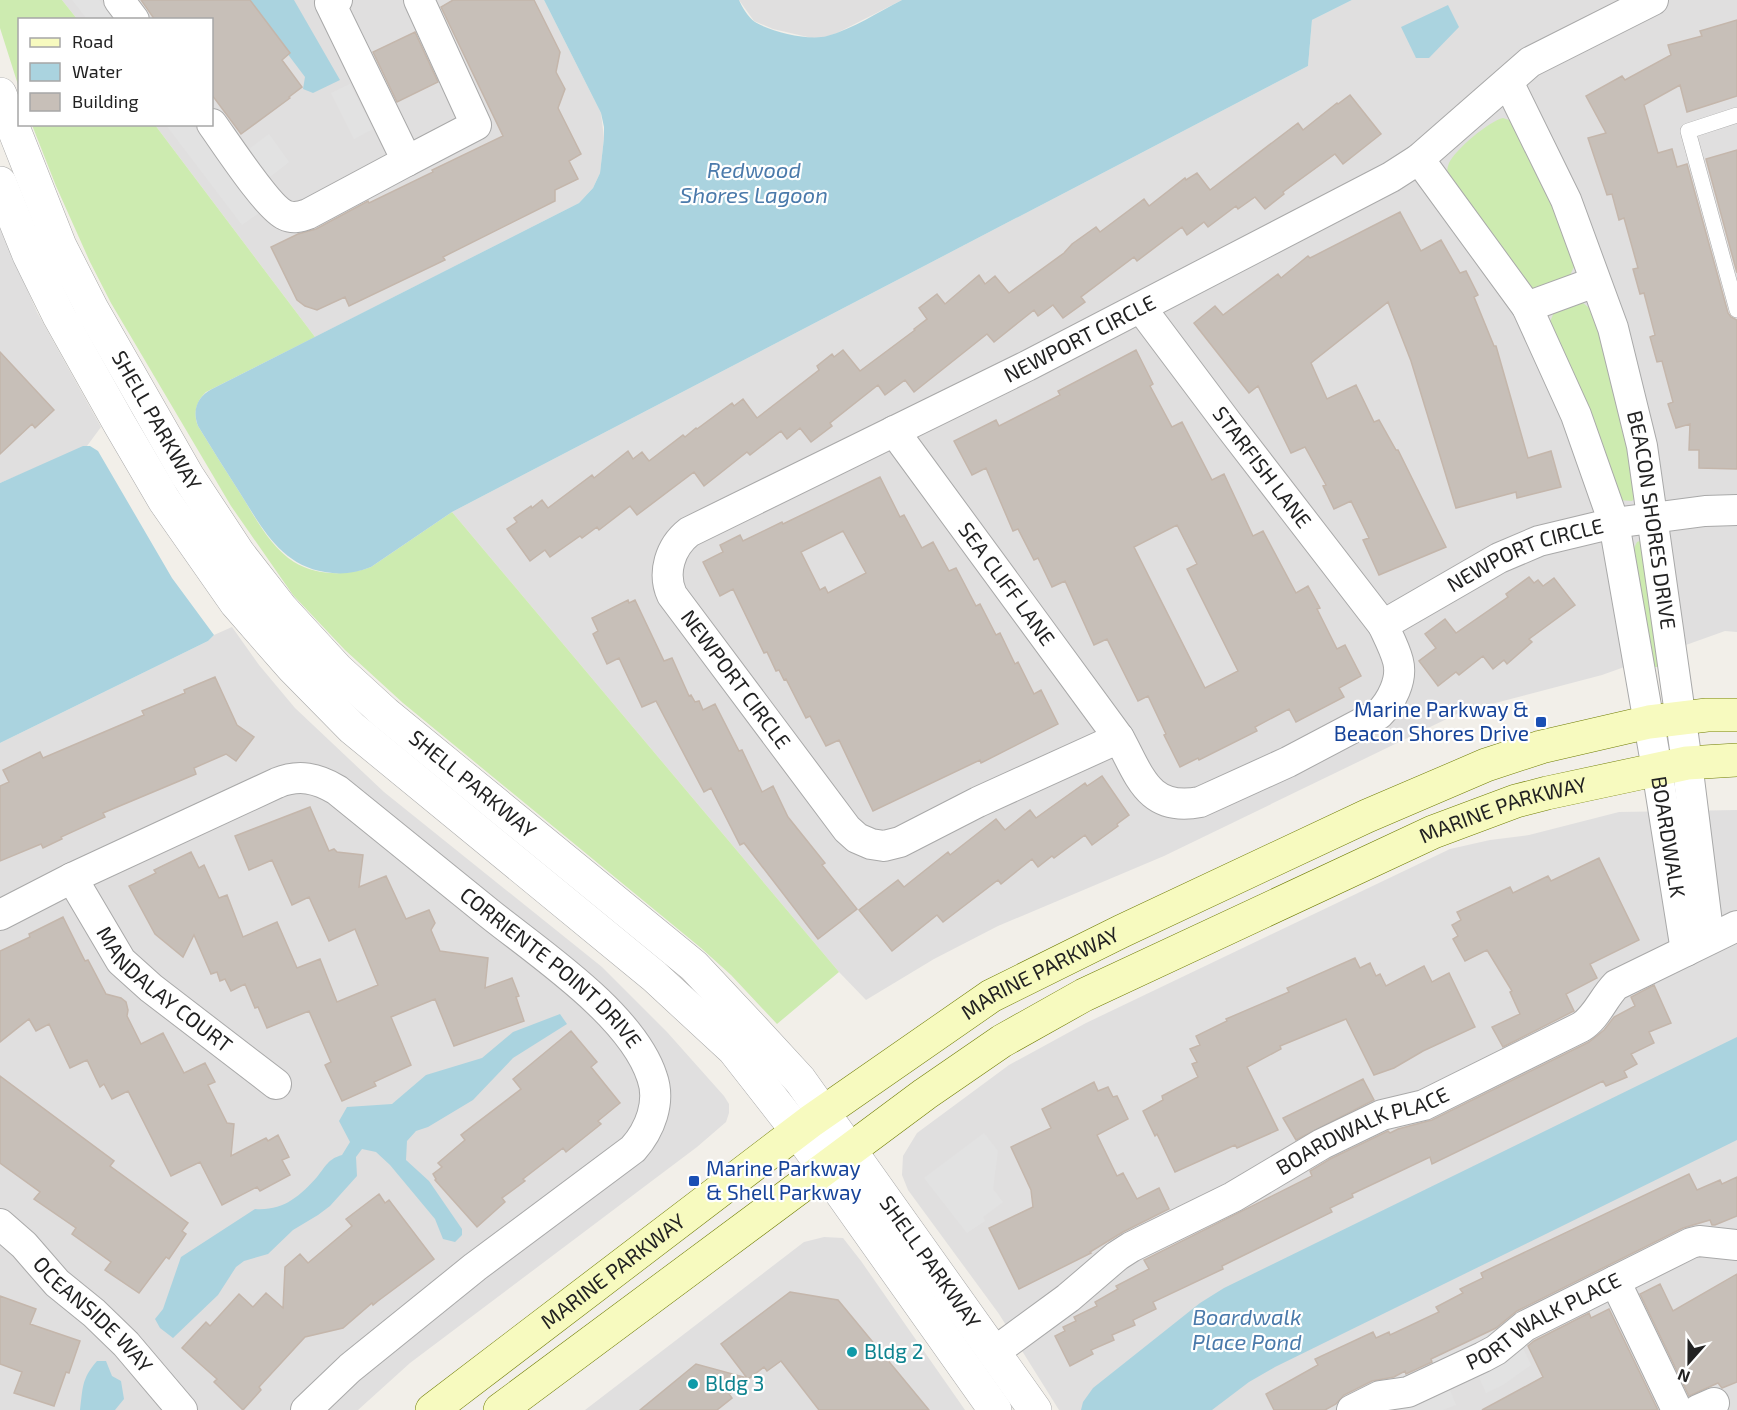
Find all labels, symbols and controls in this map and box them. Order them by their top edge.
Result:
legend [18,18,213,126]
text: Road [72,30,113,52]
text: Water [72,60,122,82]
text: Building [72,90,139,112]
water label: Redwood Shores Lagoon [680,156,828,207]
street label: NEWPORT CIRCLE [999,289,1159,387]
street label: SHELL PARKWAY [108,346,208,495]
street label: STARFISH LANE [1208,401,1317,532]
street label: BEACON SHORES DRIVE [1623,408,1682,631]
street label: NEWPORT CIRCLE [1442,512,1606,596]
street label: SEA CLIFF LANE [954,517,1061,650]
street label: NEWPORT CIRCLE [676,604,797,753]
place label: Marine Parkway & Beacon Shores Drive [1334,696,1529,745]
marker: Marine Parkway & Beacon Shores Drive [1534,715,1548,729]
street label: SHELL PARKWAY [405,724,542,843]
street label: MARINE PARKWAY [1415,771,1589,848]
street label: BOARDWALK [1647,774,1691,900]
street label: CORRIENTE POINT DRIVE [456,881,648,1052]
street label: MANDALAY COURT [92,921,238,1057]
street label: MARINE PARKWAY [956,921,1123,1024]
street label: BOARDWALK PLACE [1271,1081,1453,1180]
place label: Marine Parkway & Shell Parkway [706,1155,862,1204]
marker: Marine Parkway & Shell Parkway [687,1174,701,1188]
street label: SHELL PARKWAY [875,1190,987,1333]
street label: MARINE PARKWAY [535,1208,689,1333]
street label: OCEANSIDE WAY [29,1251,159,1377]
street label: PORT WALK PLACE [1462,1266,1625,1374]
water label: Boardwalk Place Pond [1192,1303,1302,1354]
north arrow [1659,1332,1719,1392]
place label: Bldg 2 [864,1338,924,1363]
marker: Bldg 2 [845,1345,859,1359]
text: N [1675,1366,1692,1387]
place label: Bldg 3 [705,1370,764,1395]
marker: Bldg 3 [686,1377,700,1391]

